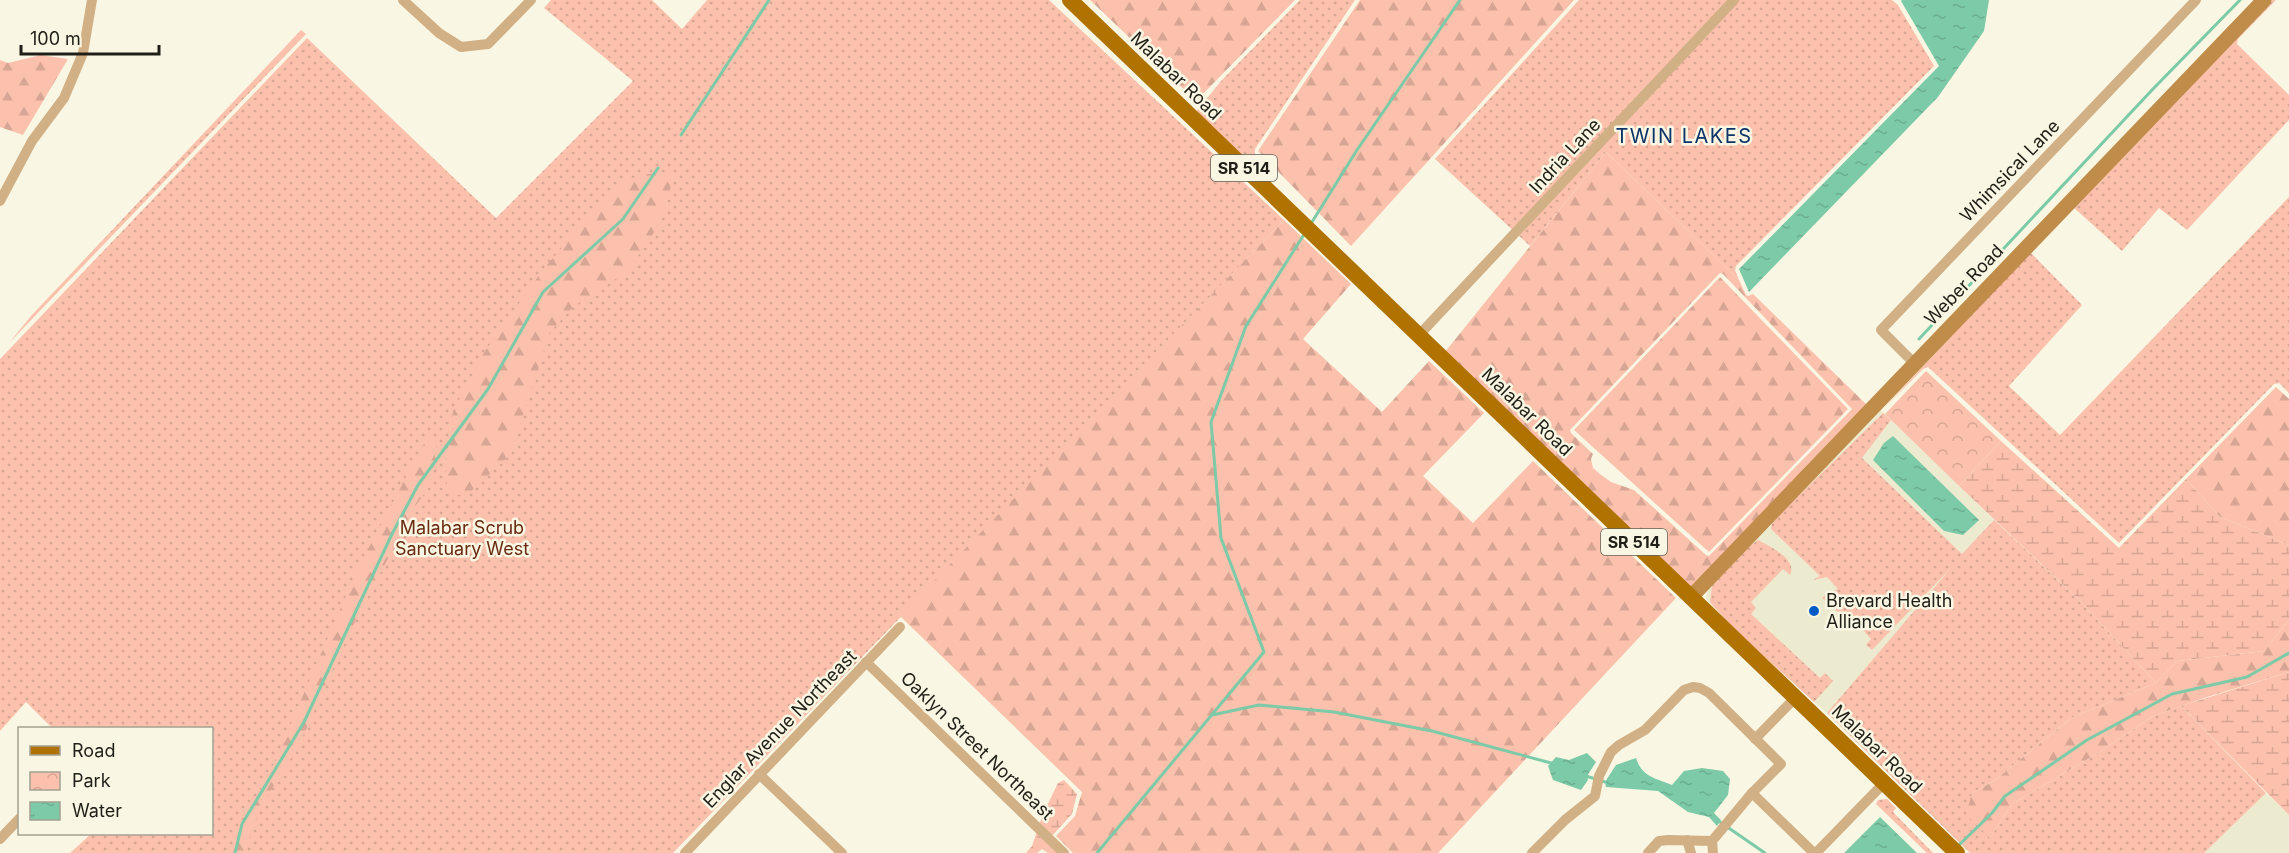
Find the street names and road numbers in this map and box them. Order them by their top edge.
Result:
street label: Malabar Road [1127,27,1226,124]
street label: Indria Lane [1525,114,1605,197]
street label: Whimsical Lane [1956,115,2064,226]
road number: SR 514 [1211,155,1277,181]
street label: Weber Road [1920,240,2007,329]
street label: Malabar Road [1478,363,1577,460]
road number: SR 514 [1601,529,1667,555]
street label: Englar Avenue Northeast [699,645,861,812]
street label: Oaklyn Street Northeast [897,667,1058,824]
street label: Malabar Road [1828,700,1927,797]

